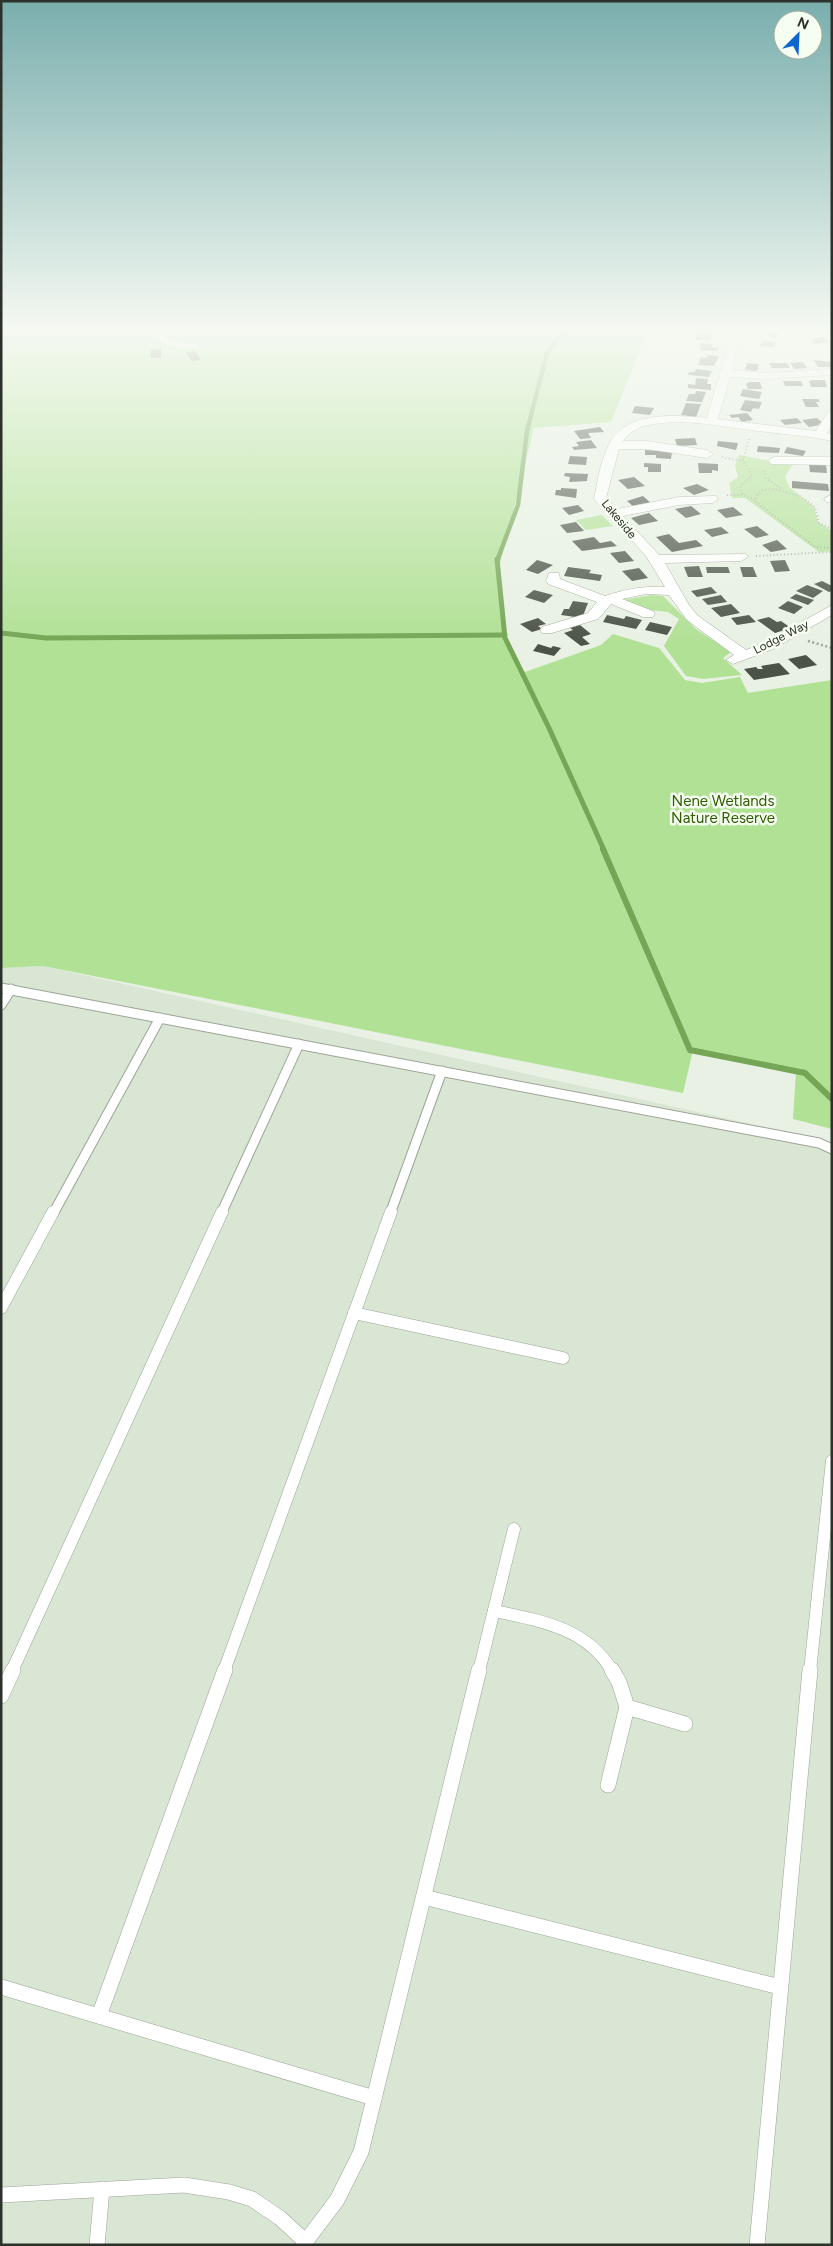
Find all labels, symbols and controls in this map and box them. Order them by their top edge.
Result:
north arrow [773,10,823,60]
text: N [795,14,811,34]
street label: Lakeside [599,497,640,542]
street label: Lodge Way [751,617,812,657]
park label: Nene Wetlands Nature Reserve [671,792,775,827]

